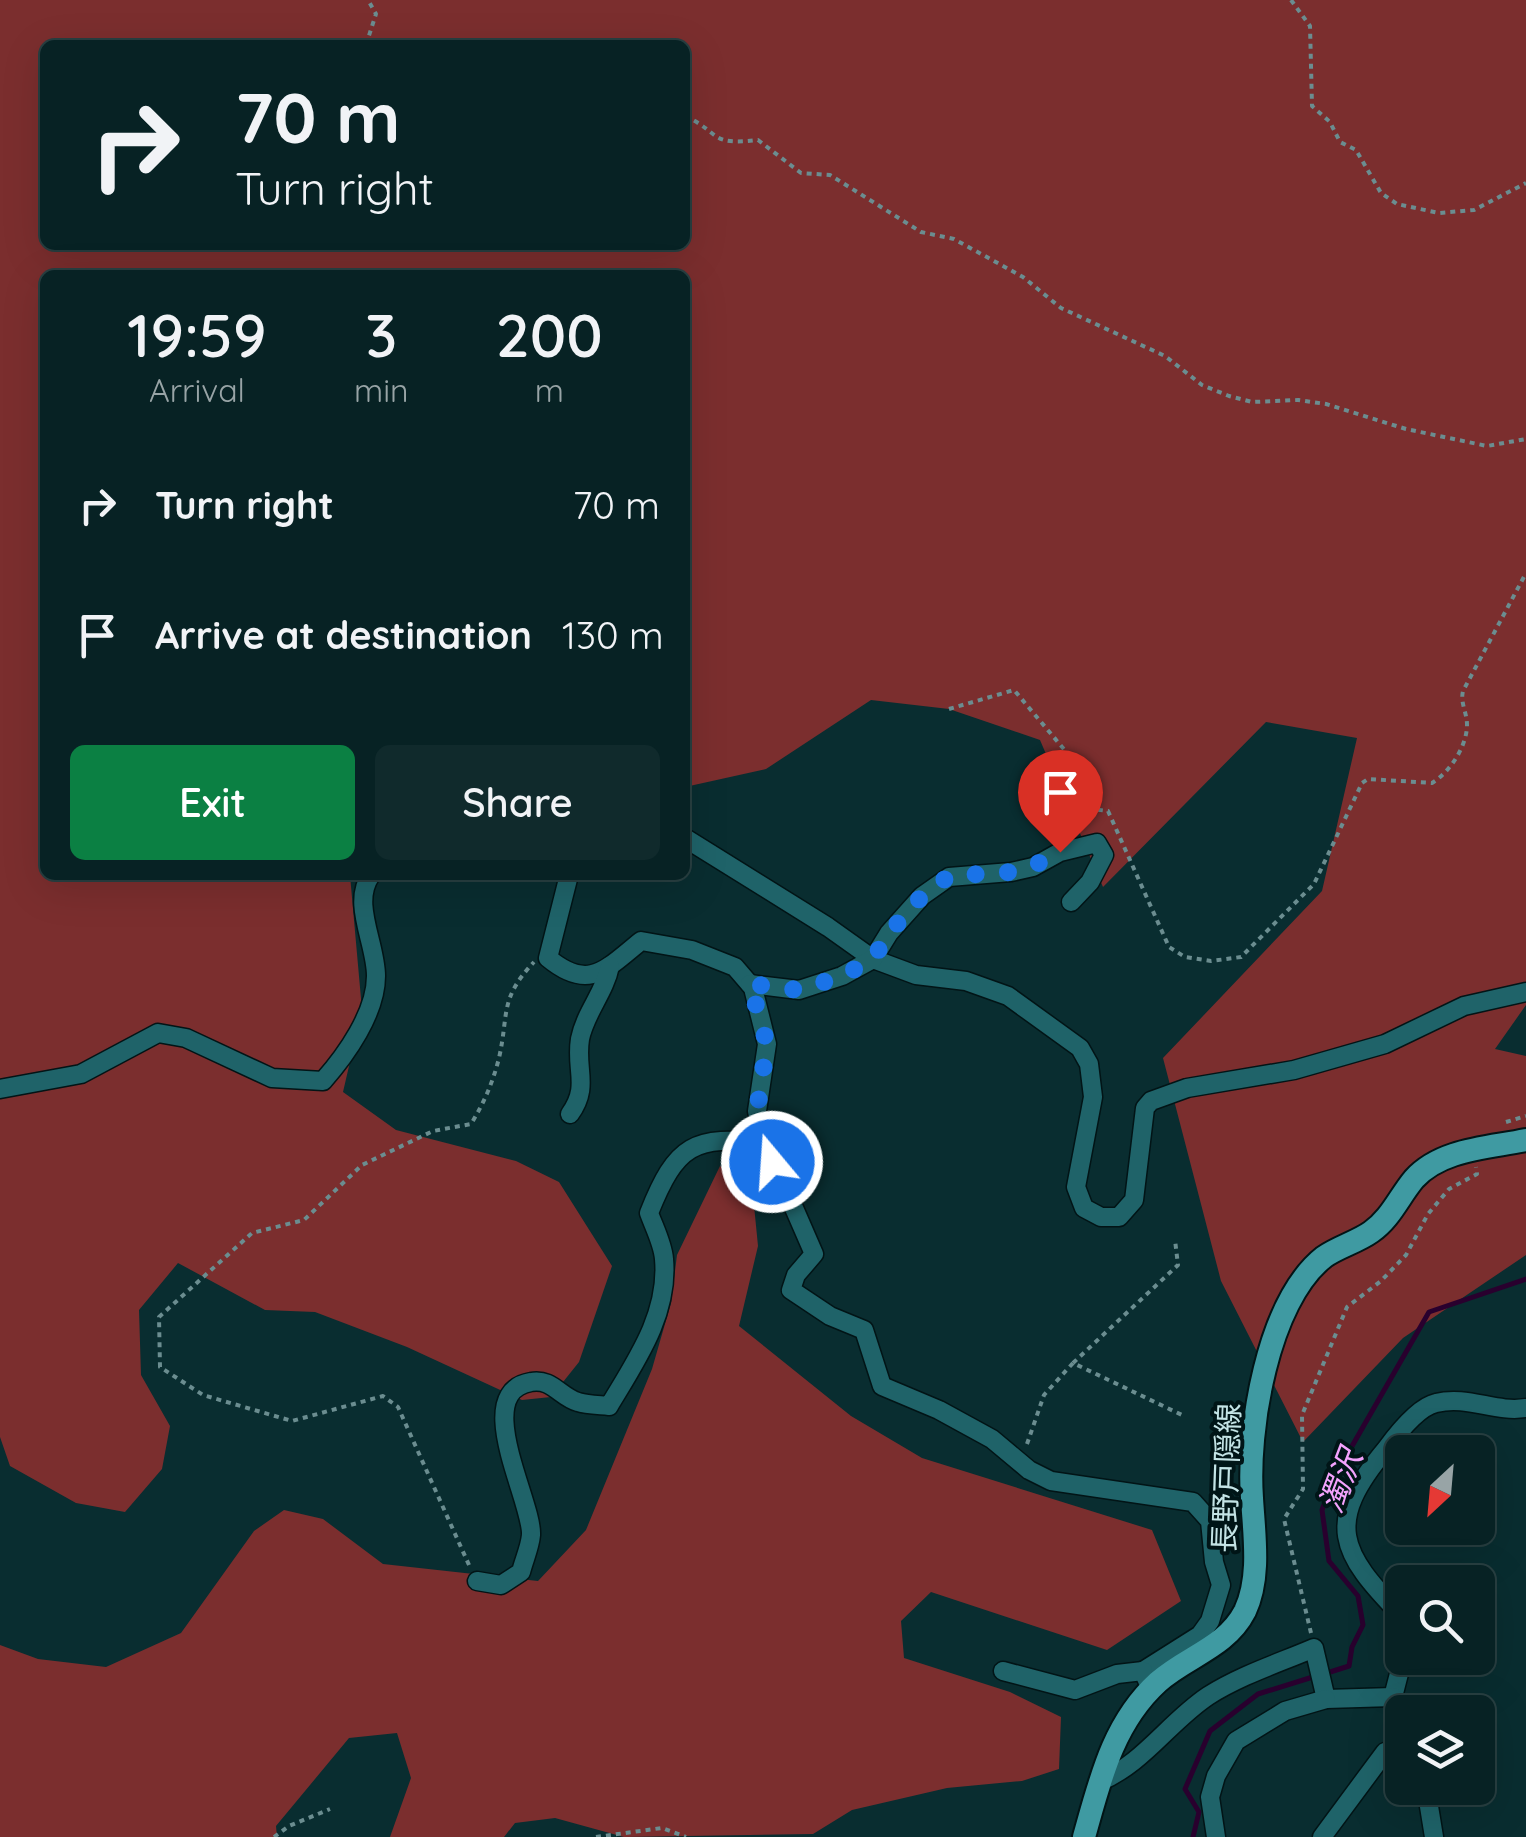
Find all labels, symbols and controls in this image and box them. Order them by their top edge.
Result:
text: 70 m [235,73,401,161]
icon: right [70,80,200,210]
text: Turn right [235,160,434,216]
text: 19:59 [127,297,267,372]
text: 3 [365,297,397,372]
text: 200 [496,297,603,372]
text: Arrival [149,370,245,410]
text: min [354,370,409,410]
text: m [535,370,564,410]
icon: right [70,478,125,533]
text: Turn right [155,481,334,529]
text: 70 m [573,481,660,529]
icon: arrive [70,608,125,663]
text: Arrive at destination [155,611,532,659]
text: 130 m [562,611,664,659]
button: Exit [70,745,355,860]
button: Share [375,745,660,860]
pin [1018,750,1103,853]
icon: arrive [1033,765,1088,820]
position arrow [720,1110,824,1214]
street label: 長野戸隠線 [1204,1402,1248,1554]
north arrow [1385,1435,1495,1545]
map controls [1385,1435,1495,1805]
water label: 濁沢 [1310,1440,1372,1518]
button: search [1385,1565,1495,1675]
button: layers [1385,1695,1495,1805]

